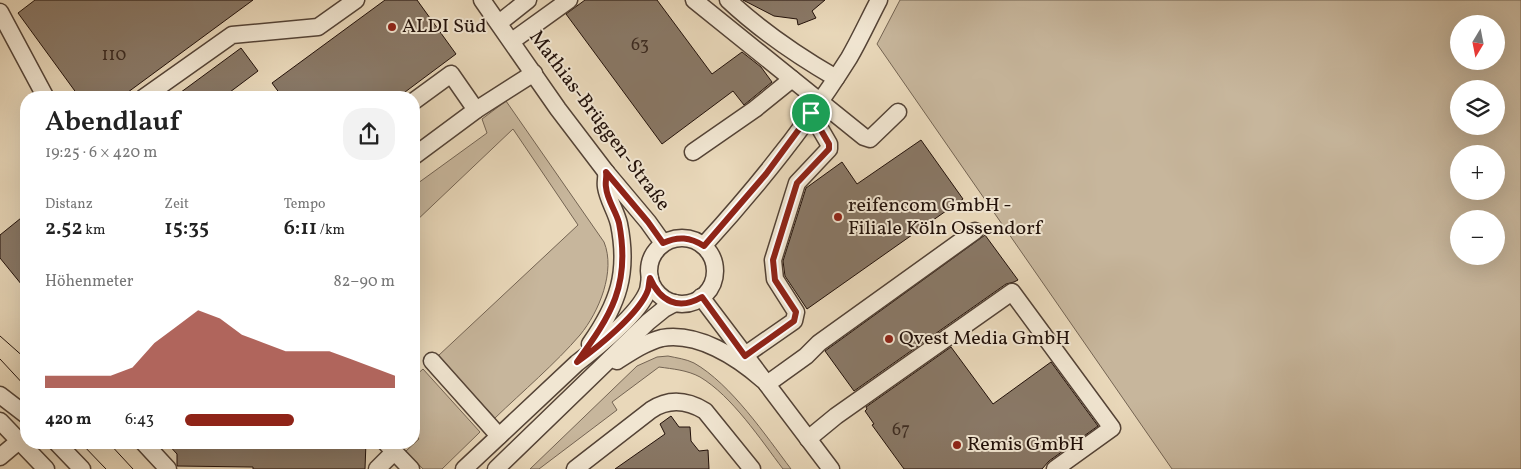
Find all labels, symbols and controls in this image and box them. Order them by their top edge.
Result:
place label: ALDI Süd [402,13,487,41]
north arrow [1450,15,1505,70]
map controls [1450,15,1505,265]
marker: ALDI Süd [386,21,398,33]
street label: Mathias-Brüggen-Straße [522,25,676,217]
house number: 63 [631,33,649,58]
house number: 110 [102,43,127,68]
button: layers [1450,80,1505,135]
pin [790,92,832,134]
icon: arrive [797,99,825,127]
text: Abendlauf [45,103,180,142]
button: share [343,108,395,160]
text: 19:25 · 6 × 420 m [45,142,157,164]
button: + [1450,145,1505,200]
place label: reifencom GmbH - Filiale Köln Ossendorf [848,192,1044,243]
text: Distanz [45,195,93,214]
text: Zeit [164,195,189,214]
text: Tempo [284,195,325,214]
button: − [1450,210,1505,265]
marker: reifencom GmbH - Filiale Köln Ossendorf [832,211,844,223]
text: 2.52 [45,214,82,243]
text: 15:35 [164,214,209,243]
text: 6:11 [284,214,317,243]
text: km [82,221,105,240]
text: /km [317,221,345,240]
text: Höhenmeter [45,271,134,293]
text: 82–90 m [334,271,395,293]
place label: Qvest Media GmbH [899,325,1070,353]
marker: Qvest Media GmbH [883,333,895,345]
text: 420 m [45,409,91,431]
text: 6:43 [125,409,154,431]
house number: 67 [892,418,910,443]
place label: Remis GmbH [967,431,1084,459]
marker: Remis GmbH [951,439,963,451]

